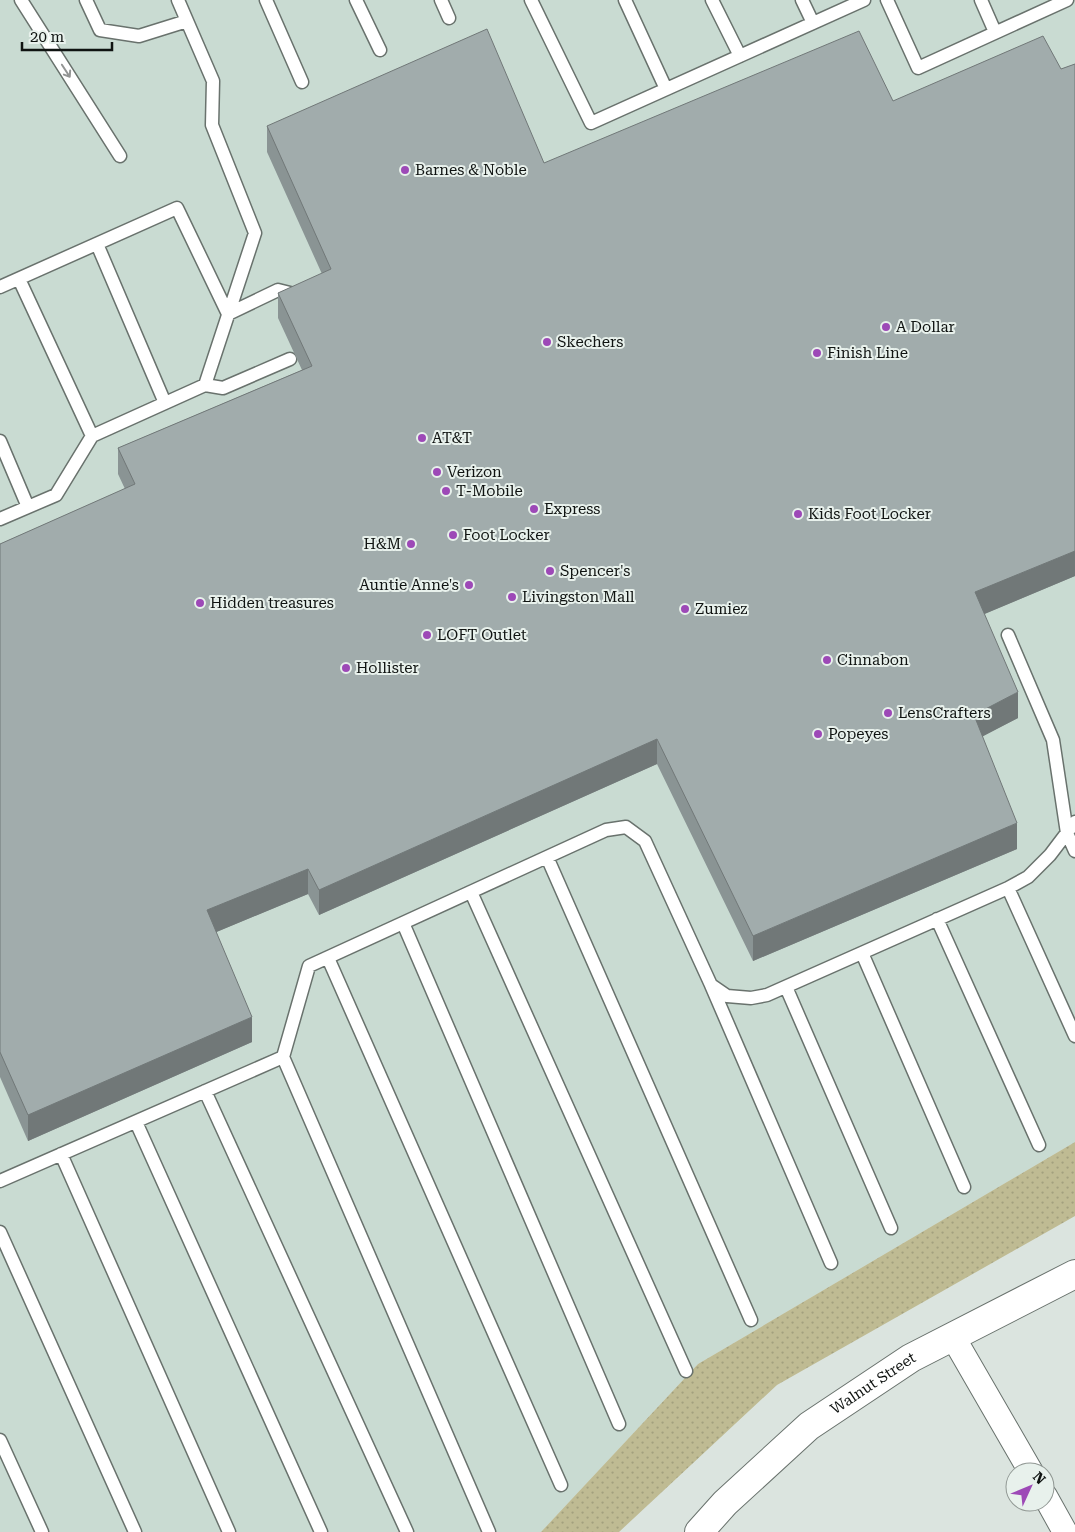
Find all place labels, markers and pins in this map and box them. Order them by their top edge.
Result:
place label: Barnes & Noble [415,161,527,179]
marker: Barnes & Noble [399,164,411,176]
place label: A Dollar [896,318,955,336]
marker: A Dollar [880,321,892,333]
place label: Skechers [557,333,623,351]
marker: Skechers [541,336,553,348]
place label: Finish Line [827,344,908,362]
marker: Finish Line [811,347,823,359]
place label: AT&T [432,429,472,447]
marker: AT&T [416,432,428,444]
place label: Verizon [447,463,502,481]
marker: Verizon [431,466,443,478]
place label: T-Mobile [456,482,523,500]
marker: T-Mobile [440,485,452,497]
place label: Express [544,500,600,518]
marker: Express [528,503,540,515]
place label: Kids Foot Locker [808,505,931,523]
marker: Kids Foot Locker [792,508,804,520]
place label: Foot Locker [463,526,550,544]
marker: Foot Locker [447,529,459,541]
place label: H&M [363,535,401,553]
marker: H&M [405,538,417,550]
place label: Spencer's [560,562,630,580]
marker: Spencer's [544,565,556,577]
place label: Auntie Anne's [359,576,459,594]
marker: Auntie Anne's [463,579,475,591]
place label: Livingston Mall [522,588,635,606]
marker: Livingston Mall [506,591,518,603]
place label: Hidden treasures [210,594,334,612]
marker: Hidden treasures [194,597,206,609]
place label: Zumiez [695,600,747,618]
marker: Zumiez [679,603,691,615]
place label: LOFT Outlet [437,626,527,644]
marker: LOFT Outlet [421,629,433,641]
place label: Cinnabon [837,651,909,669]
marker: Cinnabon [821,654,833,666]
place label: Hollister [356,659,419,677]
marker: Hollister [340,662,352,674]
place label: LensCrafters [898,704,991,722]
marker: LensCrafters [882,707,894,719]
place label: Popeyes [828,725,888,743]
marker: Popeyes [812,728,824,740]

